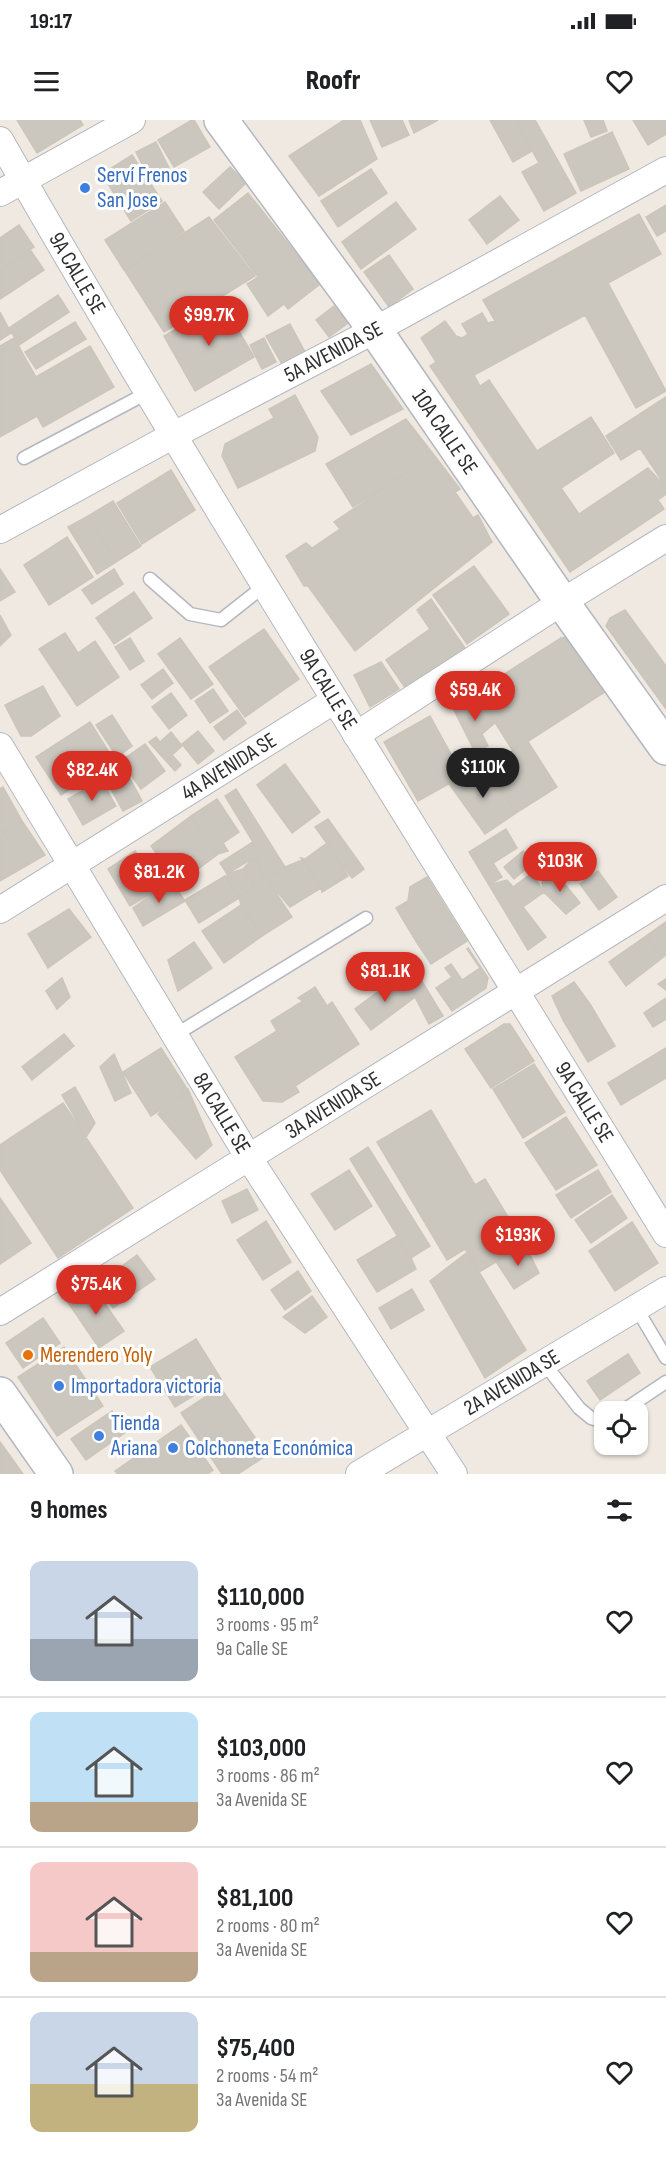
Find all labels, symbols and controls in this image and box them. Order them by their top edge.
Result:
text: 19:17 [30,8,72,35]
icon: menu [30,65,63,98]
text: Roofr [306,65,360,97]
icon: heart [603,65,636,98]
place label: Serví Frenos San Jose [97,162,188,214]
marker: Serví Frenos San Jose [78,181,92,195]
street label: 9A CALLE SE [43,228,112,319]
pin: $99.7K [160,296,258,347]
text: $99.7K [183,303,235,327]
street label: 5A AVENIDA SE [280,315,387,389]
street label: 10A CALLE SE [406,384,484,480]
street label: 9A CALLE SE [293,644,363,735]
pin: $59.4K [426,671,524,722]
text: $59.4K [449,678,501,702]
street label: 4A AVENIDA SE [176,727,281,807]
pin: $110K [441,748,525,799]
pin: $82.4K [43,751,141,802]
text: $110K [460,755,506,779]
text: $82.4K [66,758,118,782]
pin: $103K [518,842,602,893]
text: $103K [537,849,583,873]
pin: $81.2K [110,853,208,904]
text: $81.2K [133,860,185,884]
pin: $81.1K [336,952,434,1003]
text: $81.1K [360,959,410,983]
street label: 9A CALLE SE [549,1057,620,1148]
street label: 3A AVENIDA SE [280,1065,386,1145]
street label: 8A CALLE SE [187,1068,257,1159]
pin: $193K [476,1216,560,1267]
text: $193K [495,1223,541,1247]
pin: $75.4K [47,1265,145,1316]
text: $75.4K [70,1272,122,1296]
place label: Merendero Yoly [40,1342,153,1369]
street label: 2A AVENIDA SE [459,1343,565,1422]
marker: Merendero Yoly [21,1348,35,1362]
place label: Importadora victoria [71,1373,222,1400]
marker: Importadora victoria [52,1379,66,1393]
map controls [594,1401,648,1455]
button: locate [594,1401,648,1455]
place label: Tienda Ariana [110,1410,160,1462]
marker: Tienda Ariana [92,1429,106,1443]
place label: Colchoneta Económica [185,1435,353,1462]
marker: Colchoneta Económica [166,1441,180,1455]
icon: filters [603,1494,636,1527]
text: 9 homes [30,1495,108,1526]
text: $110,000 [216,1582,305,1613]
icon: home [78,1585,150,1657]
icon: heart [603,1605,636,1638]
text: 3 rooms · 95 m² [216,1613,319,1637]
text: 9a Calle SE [216,1637,288,1661]
text: $103,000 [216,1733,306,1764]
icon: home [78,1736,150,1808]
icon: heart [603,1756,636,1789]
text: 3 rooms · 86 m² [216,1764,320,1788]
text: 3a Avenida SE [216,1788,308,1812]
text: $81,100 [216,1883,293,1914]
icon: home [78,1886,150,1958]
icon: heart [603,1906,636,1939]
text: 2 rooms · 80 m² [216,1914,320,1938]
text: 3a Avenida SE [216,1938,308,1962]
text: $75,400 [216,2033,295,2064]
icon: home [78,2036,150,2108]
icon: heart [603,2056,636,2089]
text: 2 rooms · 54 m² [216,2064,318,2088]
text: 3a Avenida SE [216,2088,308,2112]

